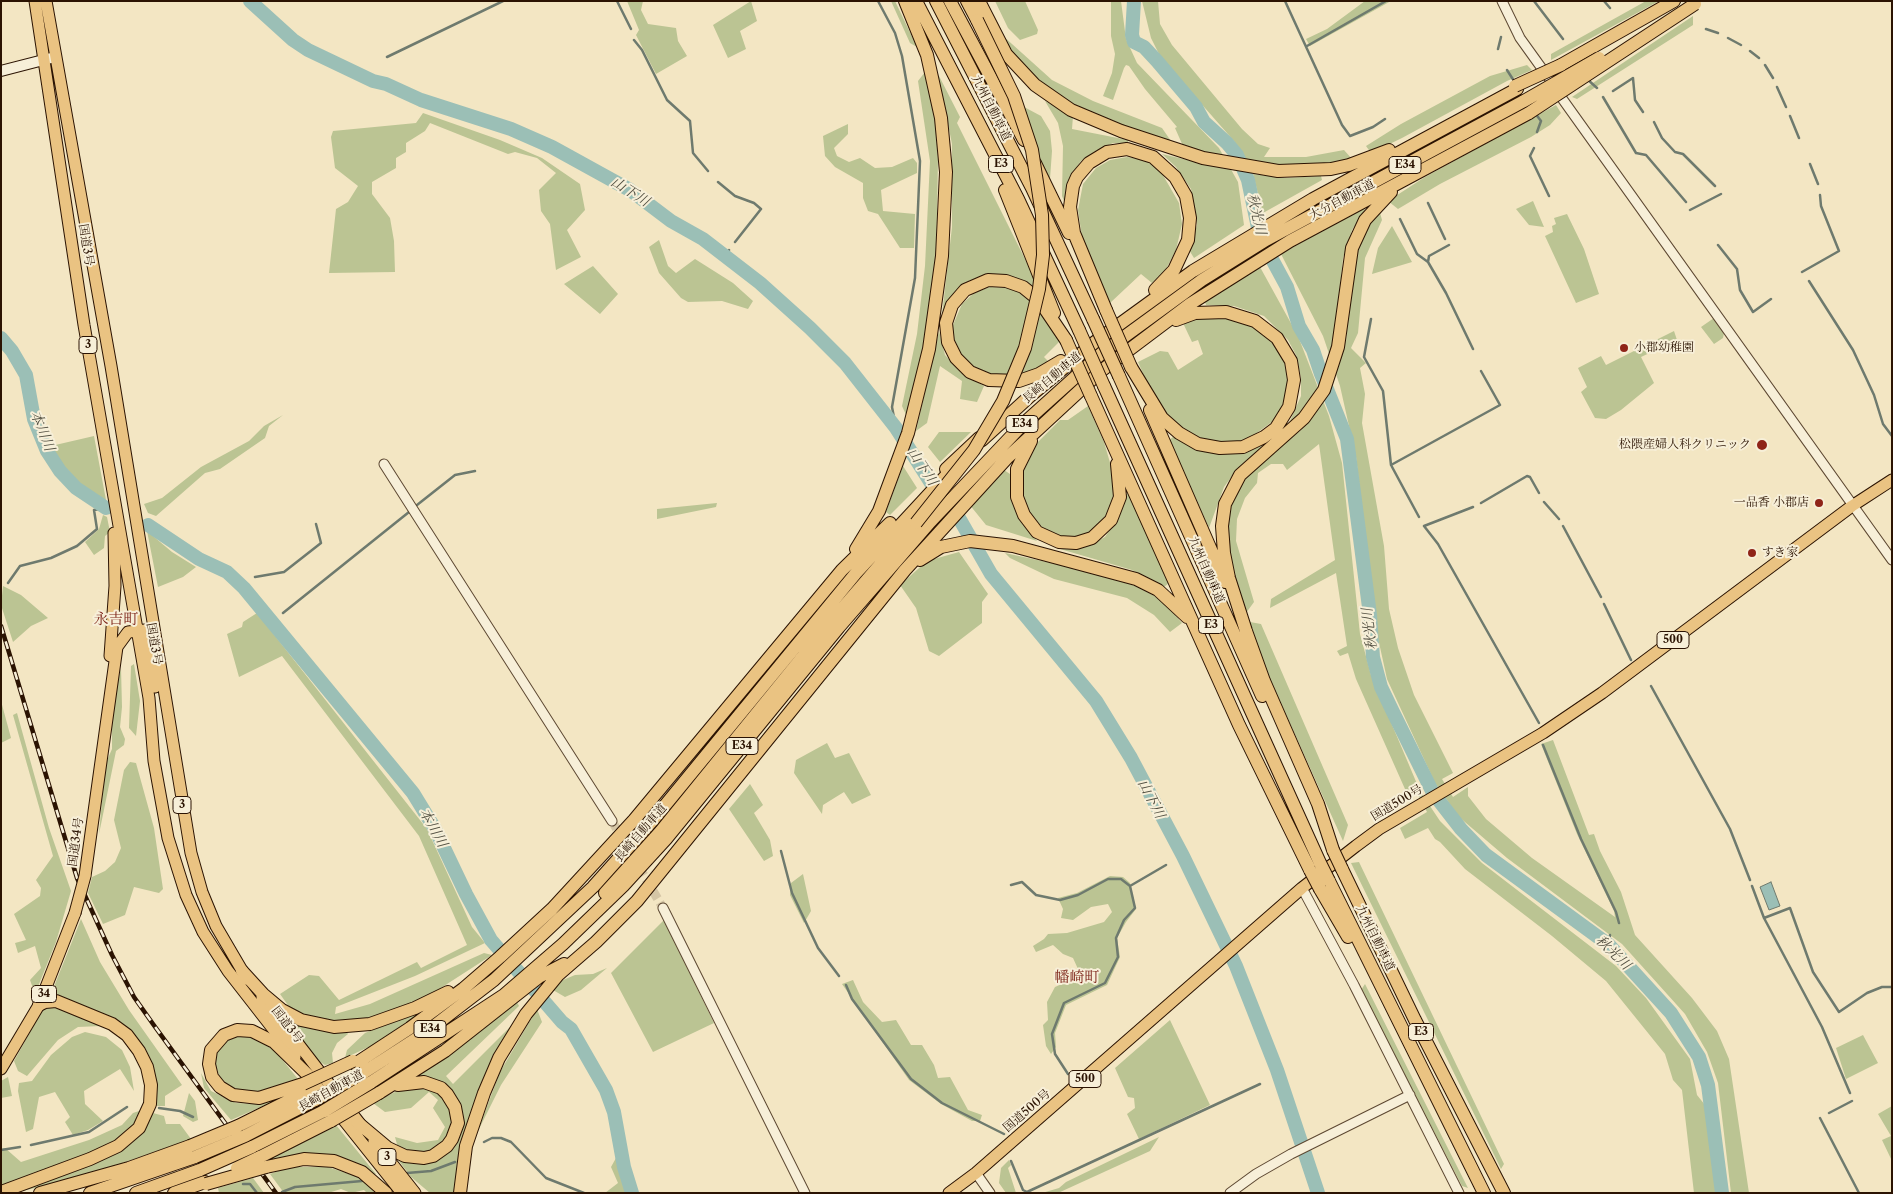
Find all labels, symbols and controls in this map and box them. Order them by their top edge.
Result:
street label: 九州自動車道 [968,73,1014,143]
road number: E3 [988,156,1014,172]
road number: E34 [1389,156,1421,174]
water label: 山下川 [608,174,652,210]
street label: 大分自動車道 [1307,177,1377,223]
water label: 秋光川 [1243,192,1269,236]
street label: 国道3号 [76,223,96,267]
road number: 3 [79,336,97,354]
place label: 小郡幼稚園 [1634,341,1694,355]
marker: 小郡幼稚園 [1618,342,1630,354]
street label: 長崎自動車道 [1020,349,1084,407]
water label: 本川川 [26,408,58,454]
road number: E34 [1006,416,1038,432]
place label: 松隈産婦人科クリニック [1619,438,1751,452]
marker: 松隈産婦人科クリニック [1755,438,1769,452]
water label: 山下川 [903,445,941,489]
place label: 一品香 小郡店 [1734,496,1809,510]
marker: 一品香 小郡店 [1813,497,1825,509]
street label: 九州自動車道 [1185,534,1227,606]
place label: すき家 [1762,546,1798,560]
marker: すき家 [1746,547,1758,559]
water label: 秋光川 [1359,607,1381,651]
district label: 永吉町 [94,611,138,629]
road number: E3 [1198,616,1224,634]
street label: 国道3号 [143,622,165,666]
road number: 500 [1657,632,1689,648]
road number: E34 [726,738,758,754]
water label: 山下川 [1134,776,1168,822]
street label: 国道500号 [1369,782,1425,824]
road number: 3 [173,796,191,814]
street label: 長崎自動車道 [612,801,670,865]
water label: 本川川 [415,806,451,850]
street label: 国道34号 [65,816,87,868]
street label: 九州自動車道 [1353,902,1397,974]
water label: 秋光川 [1592,932,1634,974]
district label: 幡崎町 [1055,969,1099,987]
road number: 34 [32,986,56,1002]
street label: 国道3号 [268,1004,306,1046]
road number: E34 [414,1021,446,1038]
road number: E3 [1408,1024,1434,1040]
street label: 長崎自動車道 [296,1067,366,1115]
road number: 500 [1069,1070,1101,1088]
street label: 国道500号 [1000,1087,1054,1135]
road number: 3 [378,1148,396,1166]

